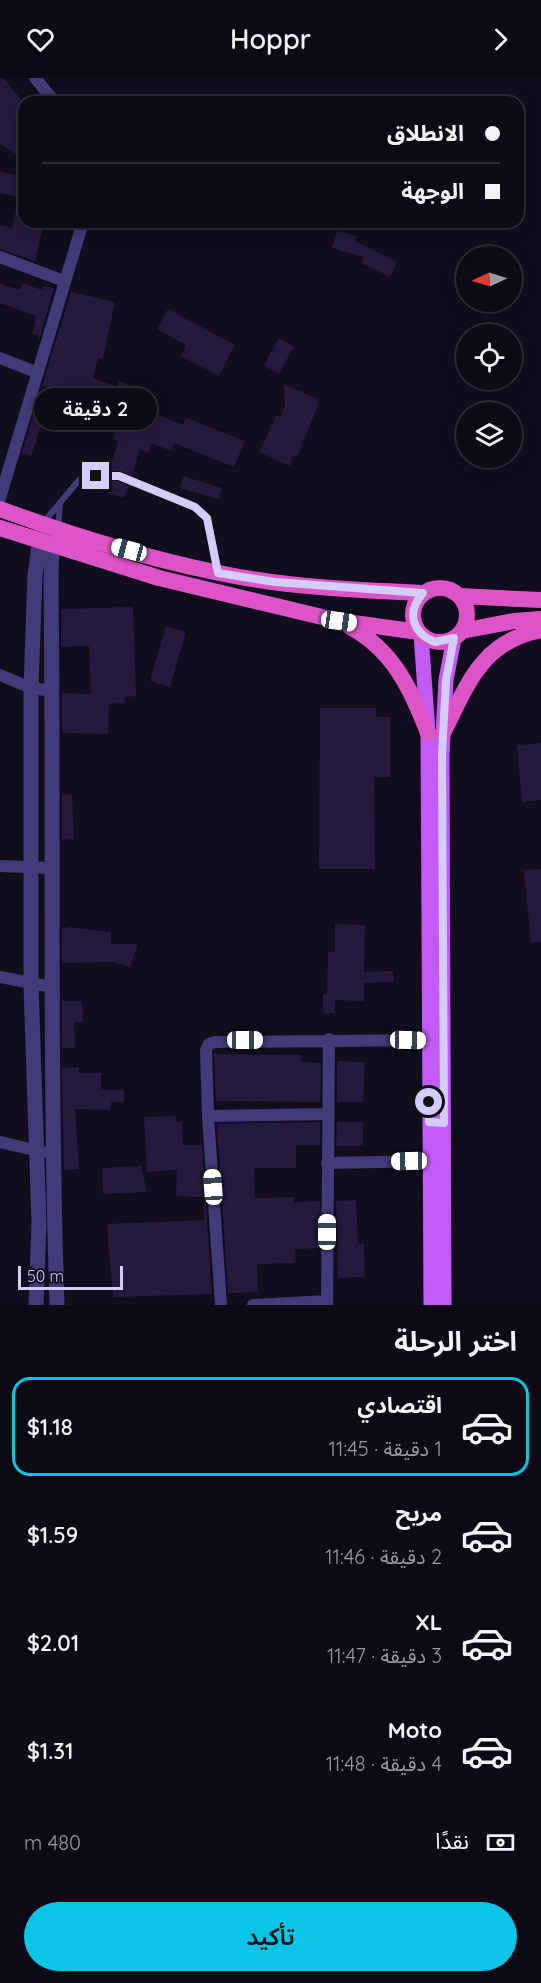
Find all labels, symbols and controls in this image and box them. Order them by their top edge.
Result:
text: Hoppr [230,22,311,56]
icon: heart [24,23,57,56]
icon: forward [484,23,517,56]
text: الانطلاق [387,119,464,147]
text: الوجهة [401,177,464,205]
north arrow [456,246,522,312]
map controls [456,246,522,468]
button: locate [456,324,522,390]
callout: 2 دقيقة [34,389,158,431]
text: 2 دقيقة [63,396,128,421]
button: layers [456,402,522,468]
route end [82,462,109,489]
car [109,537,149,563]
car [320,610,358,632]
car [227,1031,263,1049]
car [390,1031,426,1049]
route start [415,1088,442,1115]
car [391,1152,427,1170]
car [203,1168,223,1206]
car [318,1214,336,1250]
scale bar [18,1263,123,1290]
text: 50 m [27,1266,64,1286]
text: اختر الرحلة [394,1324,517,1358]
text: اقتصادي [357,1391,442,1419]
icon: car [460,1400,514,1454]
text: $1.18 [27,1413,73,1441]
text: 1 دقيقة · 11:45 [329,1436,442,1461]
text: مريح [396,1499,442,1527]
icon: car [460,1508,514,1562]
text: $1.59 [27,1521,78,1549]
text: 2 دقيقة · 11:46 [325,1544,442,1569]
text: XL [415,1608,442,1636]
icon: car [460,1616,514,1670]
text: $2.01 [27,1629,79,1657]
text: 3 دقيقة · 11:47 [327,1643,442,1668]
text: Moto [388,1716,442,1744]
icon: car [460,1724,514,1778]
text: $1.31 [27,1737,73,1765]
text: 4 دقيقة · 11:48 [326,1751,442,1776]
icon: cash [484,1826,517,1859]
text: نقدًا [435,1827,469,1855]
text: 480 m [24,1830,81,1855]
button: تأكيد [24,1902,517,1971]

